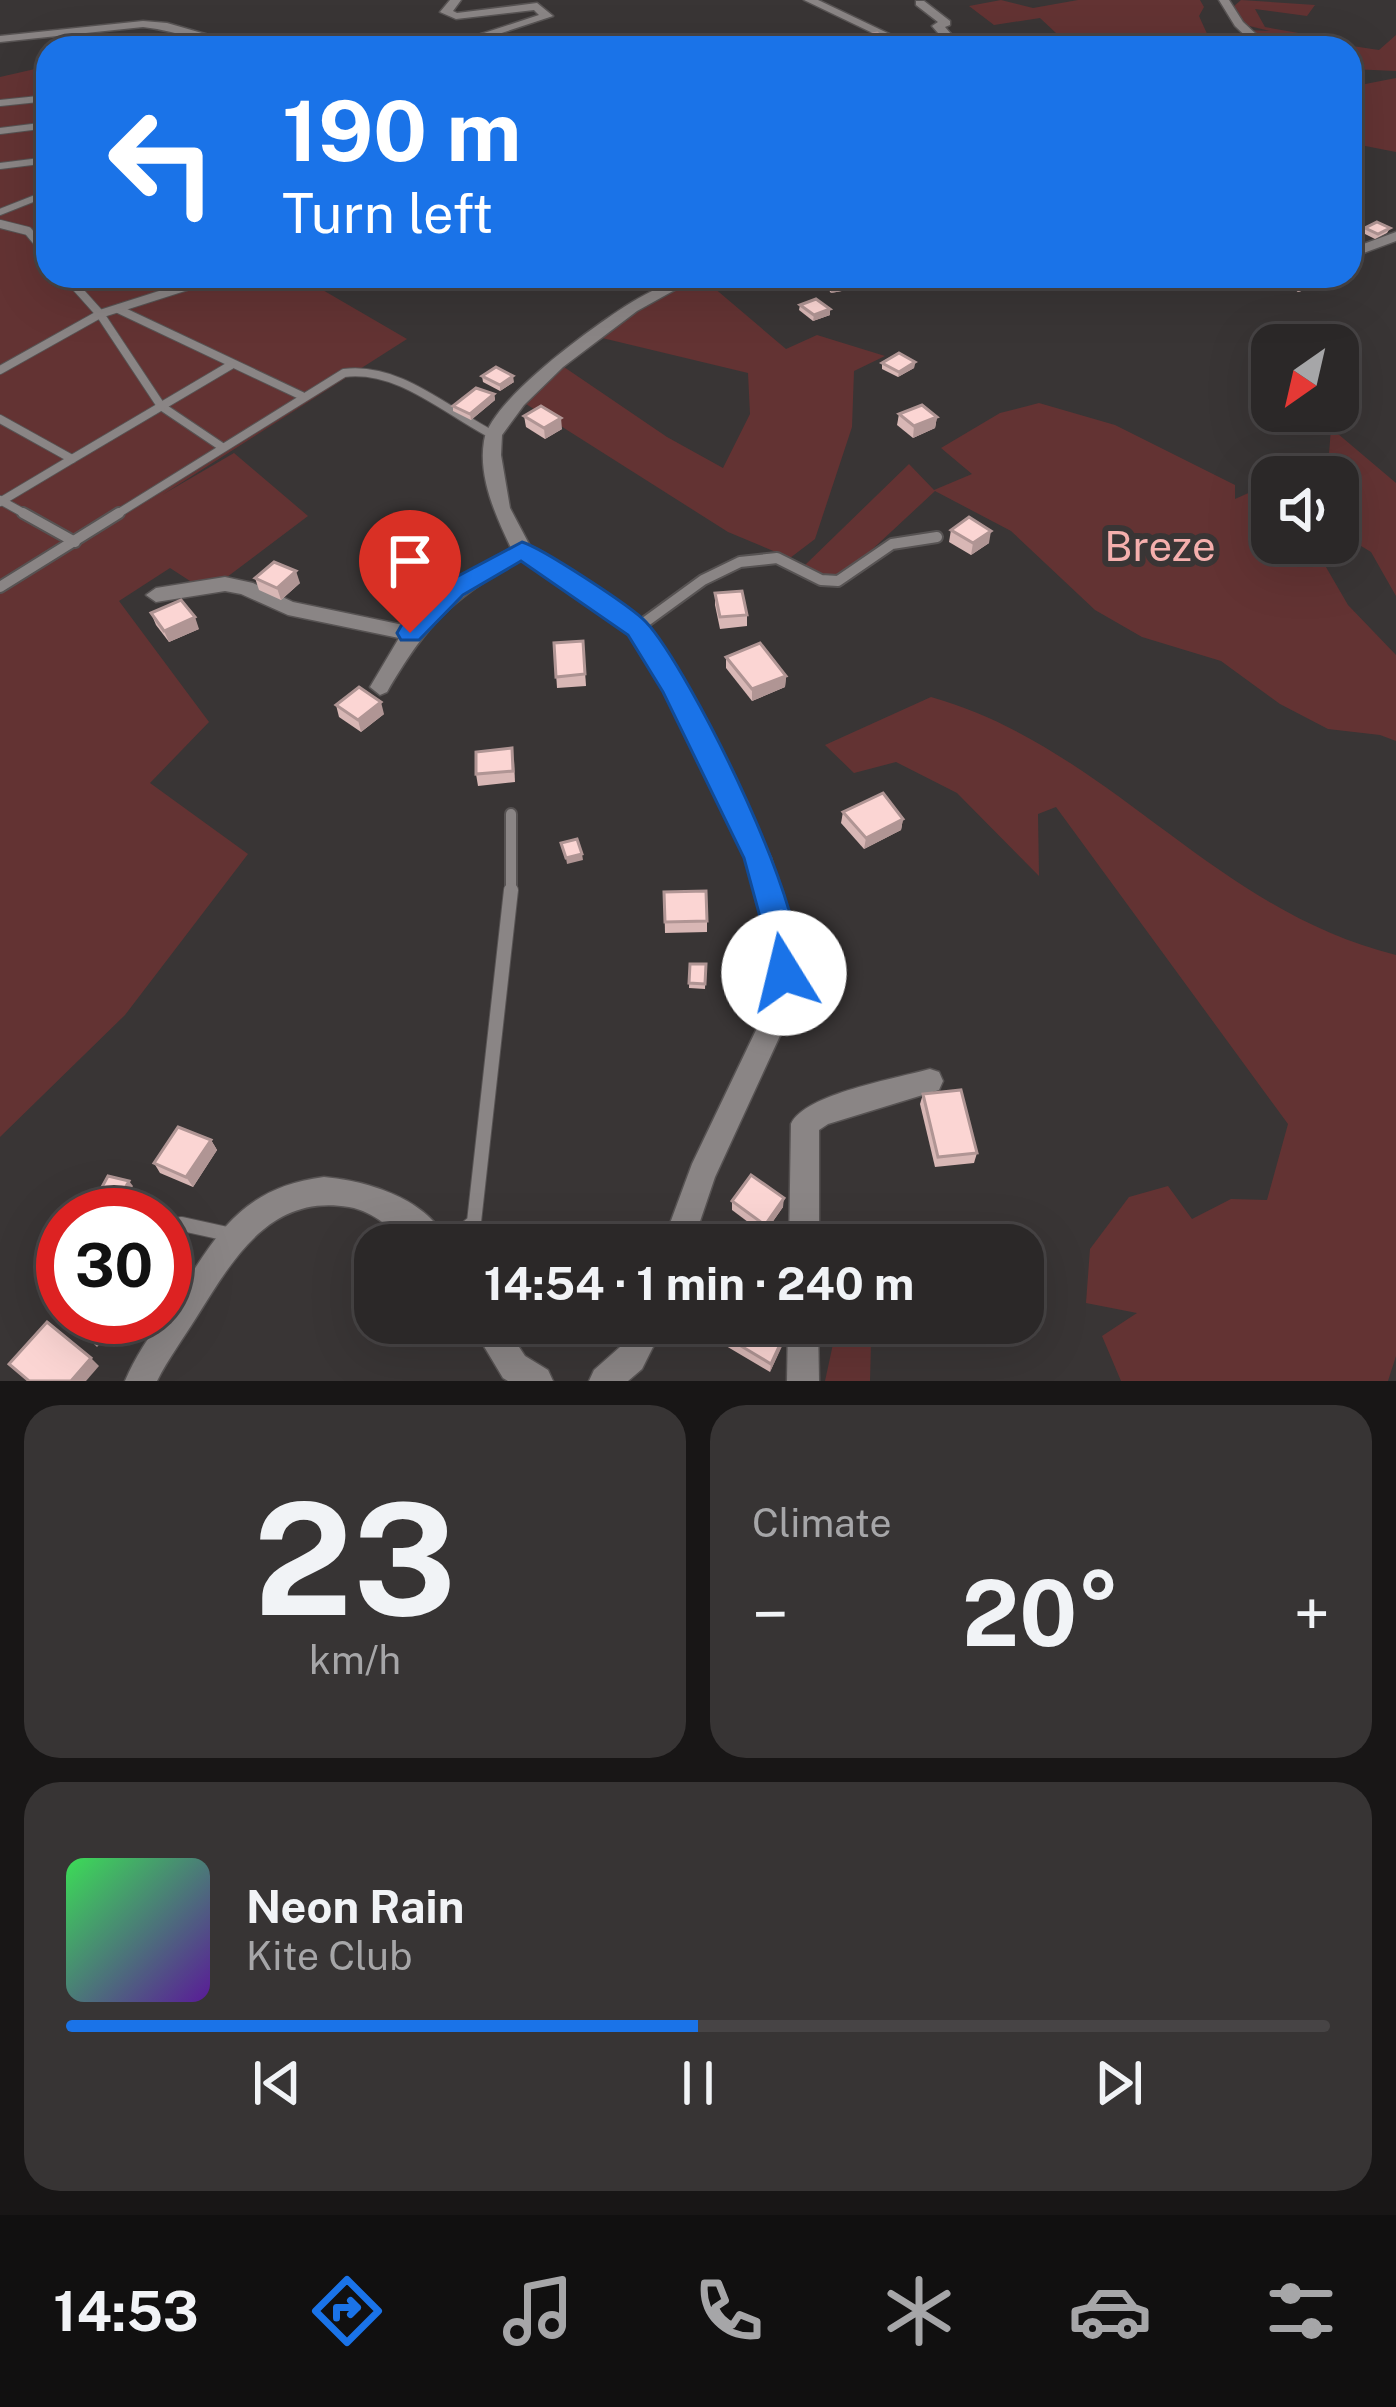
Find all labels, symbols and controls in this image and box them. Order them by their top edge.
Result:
text: 190 m [282,81,521,180]
icon: left [84,84,240,240]
text: Turn left [282,182,493,245]
north arrow [1251,324,1359,432]
map controls [1251,324,1359,564]
button: sound [1251,456,1359,564]
pin [359,510,461,633]
park label: Breze [1104,521,1216,570]
icon: arrive [377,528,443,594]
position arrow [721,910,847,1036]
speed limit sign: 30 [36,1188,192,1344]
text: 14:54 · 1 min · 240 m [484,1257,914,1310]
text: 23 [254,1467,456,1650]
text: Climate [752,1500,892,1546]
text: 20° [962,1560,1120,1666]
text: − [752,1575,789,1653]
text: + [1293,1575,1330,1653]
text: km/h [309,1637,401,1683]
text: Neon Rain [246,1880,464,1933]
text: Kite Club [246,1933,412,1979]
icon: previous [244,2050,310,2116]
icon: pause [665,2050,731,2116]
icon: next [1086,2050,1152,2116]
icon: directions [305,2269,389,2353]
icon: music [496,2269,580,2353]
icon: phone [687,2269,771,2353]
icon: climate [877,2269,961,2353]
icon: car [1068,2269,1152,2353]
icon: filters [1259,2269,1343,2353]
text: 14:53 [53,2280,199,2343]

